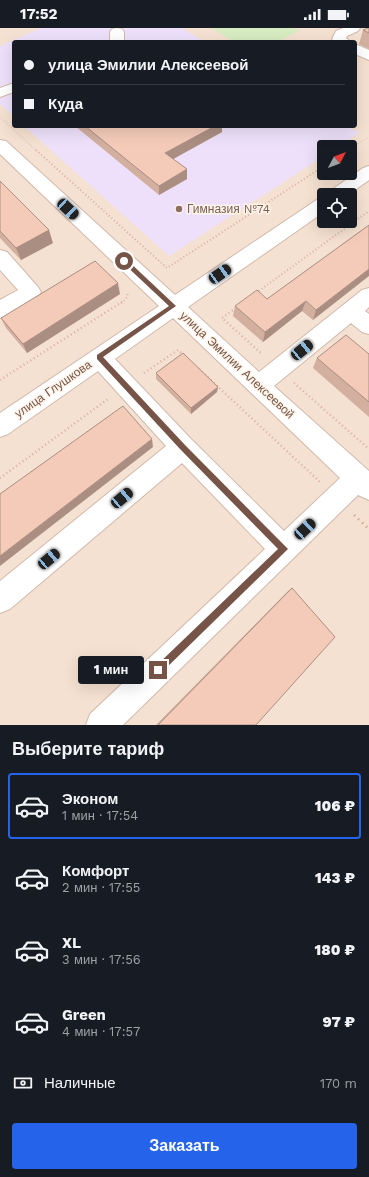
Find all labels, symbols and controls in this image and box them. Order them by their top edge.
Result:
text: 17:52 [20,5,58,23]
text: улица Эмилии Алексеевой [48,56,248,74]
text: Куда [48,95,83,113]
north arrow [317,140,357,180]
map controls [317,140,357,228]
button: locate [317,188,357,228]
car [55,196,81,222]
place label: Гимназия №74 [187,202,270,216]
marker: Гимназия №74 [174,204,184,214]
route start [115,252,133,270]
car [207,262,233,286]
street label: улица Эмилии Алексеевой [177,308,297,422]
car [289,338,315,362]
street label: улица Глушкова [12,357,94,421]
car [109,486,135,510]
car [292,516,318,542]
car [36,547,62,571]
callout: 1 мин [78,656,144,684]
route end [149,661,167,679]
text: 1 мин [94,662,128,677]
text: Выберите тариф [12,738,164,759]
icon: car [14,788,50,824]
text: Эконом [62,790,118,808]
text: 106 ₽ [315,797,355,815]
text: 1 мин · 17:54 [62,808,138,823]
icon: car [14,860,50,896]
text: Комфорт [62,862,129,880]
text: 143 ₽ [315,869,355,887]
text: 2 мин · 17:55 [62,880,140,895]
icon: car [14,932,50,968]
text: XL [62,934,81,952]
text: 180 ₽ [315,941,355,959]
text: 3 мин · 17:56 [62,952,141,967]
icon: car [14,1004,50,1040]
text: Green [62,1006,106,1024]
text: 97 ₽ [323,1013,355,1031]
text: 4 мин · 17:57 [62,1024,140,1039]
icon: cash [12,1072,34,1094]
text: Наличные [44,1074,116,1092]
text: 170 m [320,1076,357,1091]
button: Заказать [12,1123,357,1169]

